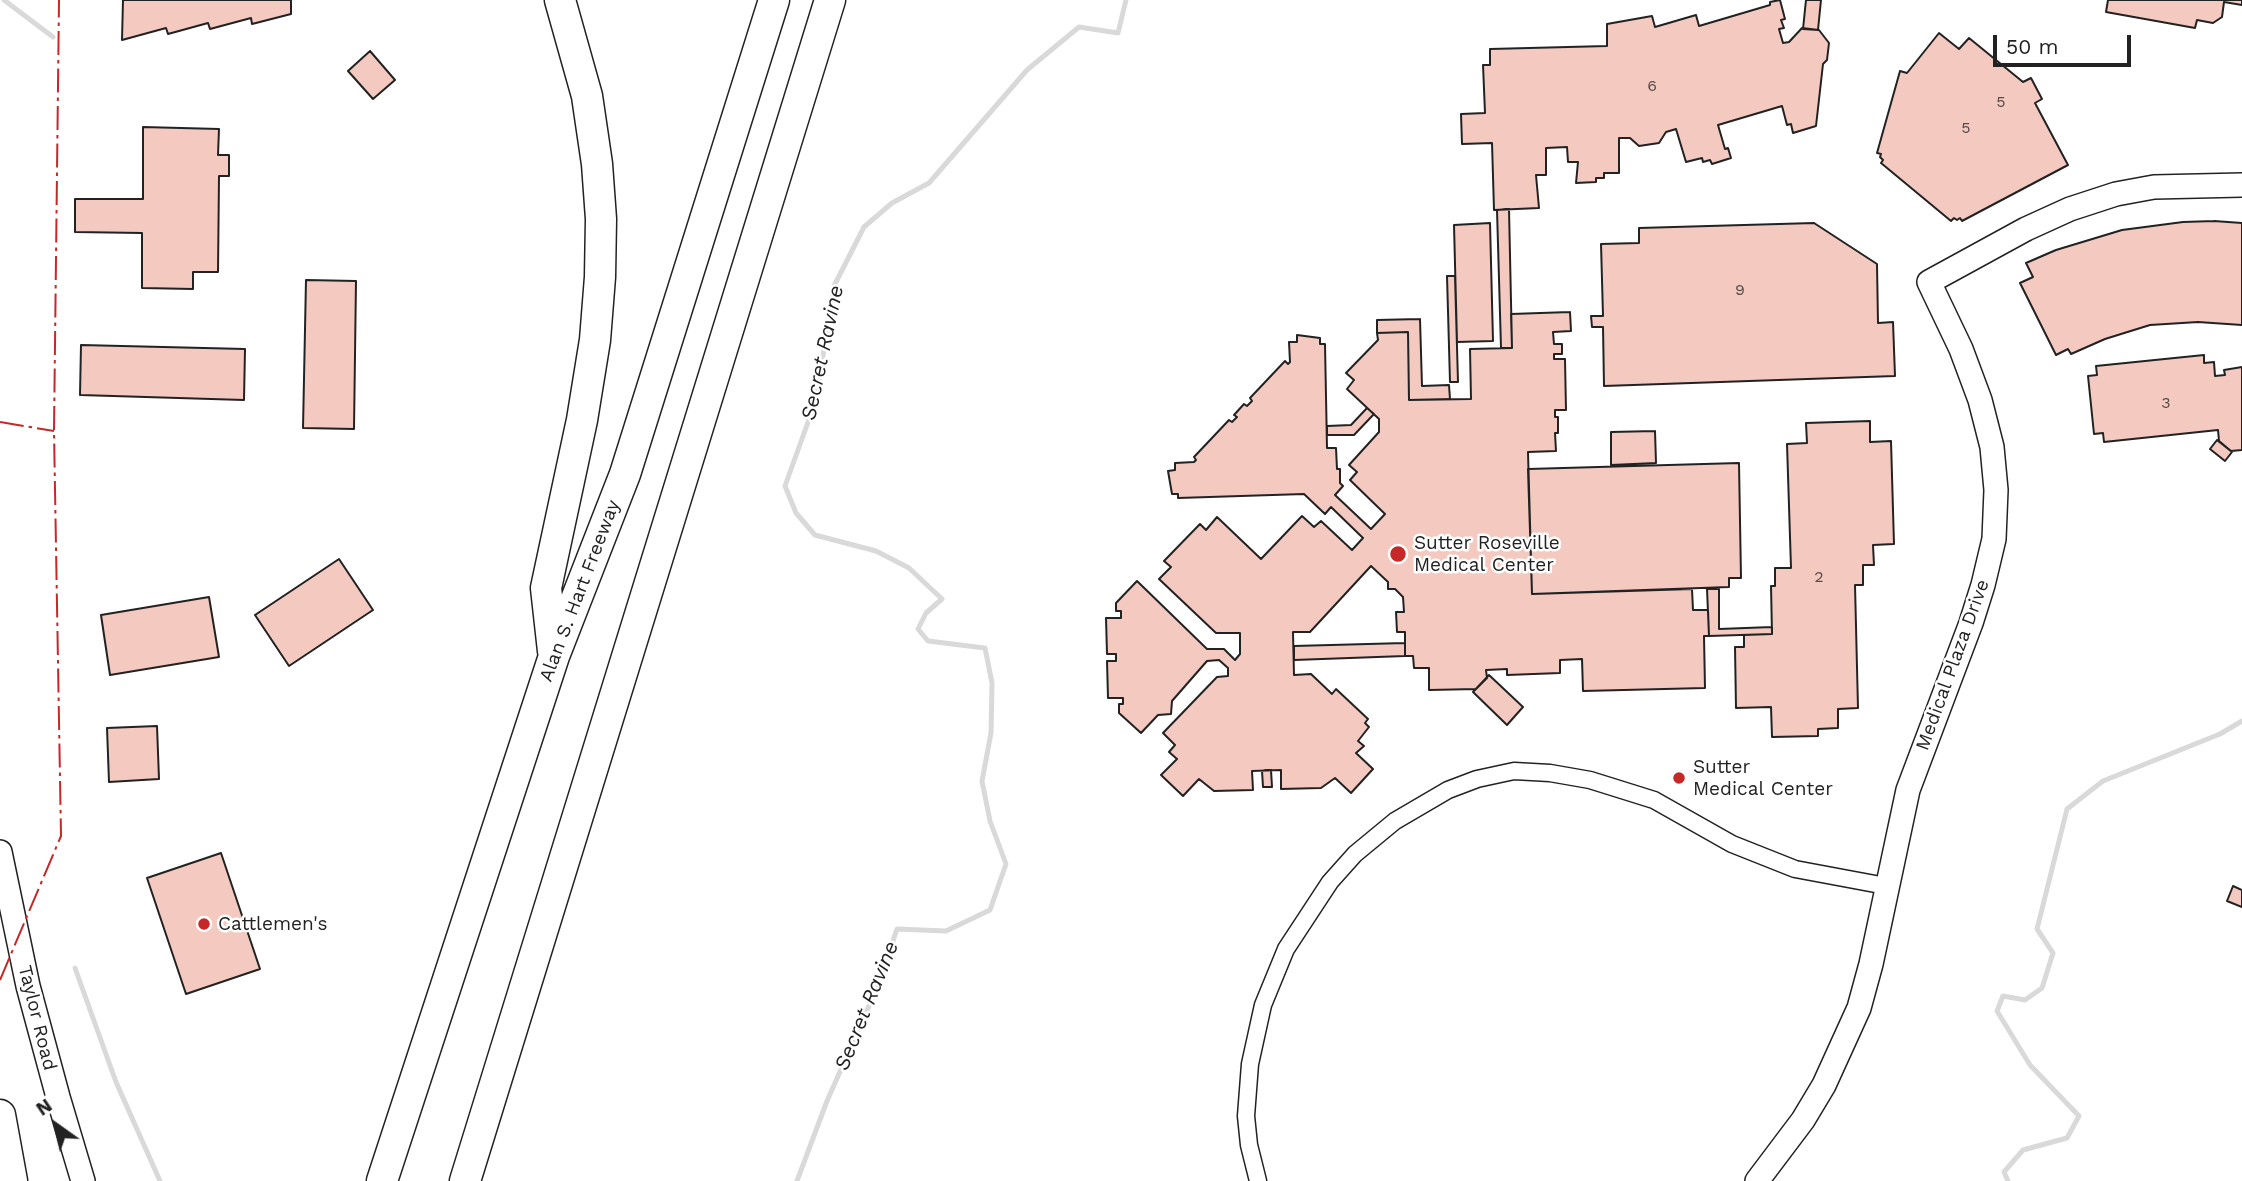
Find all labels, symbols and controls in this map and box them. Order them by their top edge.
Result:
scale bar [1997,21,2135,65]
text: 50 m [2006,34,2058,59]
house number: 6 [1647,76,1657,96]
house number: 5 [1996,92,2006,112]
house number: 5 [1961,118,1971,138]
house number: 9 [1735,280,1745,300]
water label: Secret Ravine [796,283,850,423]
house number: 3 [2161,393,2171,413]
street label: Alan S. Hart Freeway [535,497,625,685]
place label: Sutter Roseville Medical Center [1414,532,1560,576]
marker: Sutter Roseville Medical Center [1388,544,1408,564]
house number: 2 [1814,567,1824,587]
street label: Medical Plaza Drive [1911,576,1995,754]
place label: Sutter Medical Center [1693,756,1833,800]
marker: Sutter Medical Center [1671,770,1687,786]
place label: Cattlemen's [218,913,327,935]
marker: Cattlemen's [196,916,212,932]
water label: Secret Ravine [830,937,904,1075]
street label: Taylor Road [13,963,61,1073]
north arrow [21,1090,91,1160]
text: N [32,1094,56,1121]

